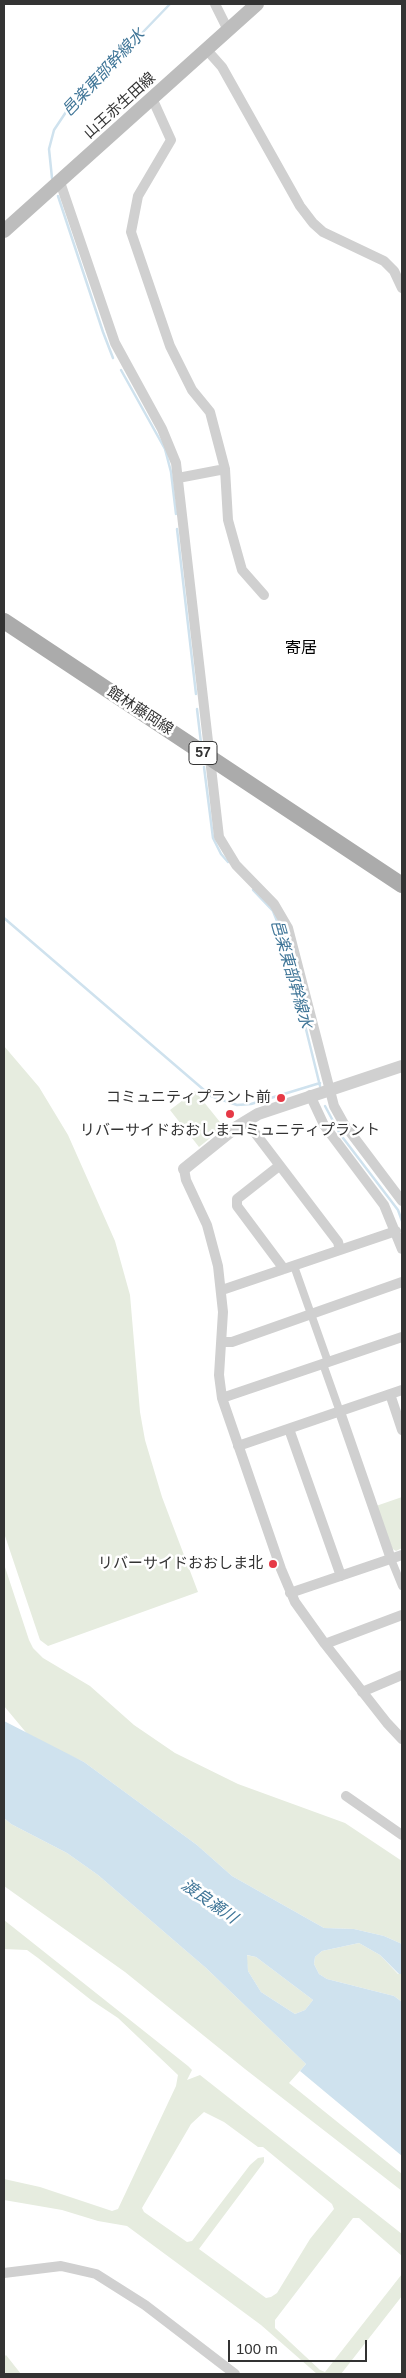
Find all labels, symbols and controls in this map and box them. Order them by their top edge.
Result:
water label: 邑楽東部幹線水 [59,25,149,121]
street label: 山王赤生田線 [81,69,159,143]
district label: 寄居 [285,639,317,659]
street label: 館林藤岡線 [104,683,176,739]
road number: 57 [189,741,217,764]
water label: 邑楽東部幹線水 [266,918,316,1030]
place label: コミュニティプラント前 [106,1089,271,1107]
marker: コミュニティプラント前 [275,1092,287,1104]
marker: リバーサイドおおしまコミュニティプラント [224,1108,236,1120]
place label: リバーサイドおおしまコミュニティプラント [80,1122,380,1140]
place label: リバーサイドおおしま北 [98,1555,263,1573]
marker: リバーサイドおおしま北 [267,1558,279,1570]
water label: 渡良瀬川 [177,1876,241,1928]
scale bar [231,2330,370,2362]
text: 100 m [236,2340,278,2357]

